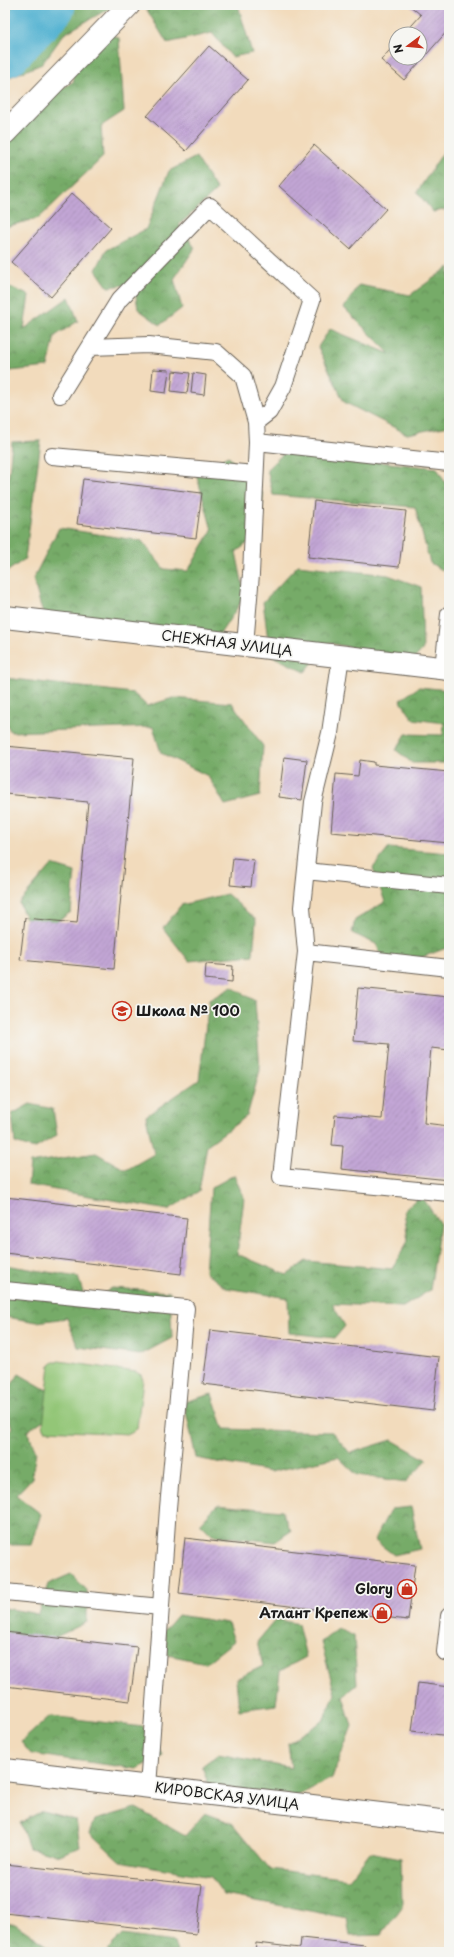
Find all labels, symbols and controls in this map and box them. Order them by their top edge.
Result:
north arrow [388,26,428,66]
text: N [388,42,407,55]
street label: СНЕЖНАЯ УЛИЦА [160,624,294,661]
school or university icon: Школа № 100 [111,1000,133,1022]
place label: Школа № 100 [136,1000,240,1021]
place label: Glory [355,1578,393,1599]
shop icon: Glory [396,1578,418,1600]
place label: Атлант Крепеж [259,1602,369,1623]
shop icon: Атлант Крепеж [371,1602,393,1624]
street label: КИРОВСКАЯ УЛИЦА [153,1776,301,1815]

